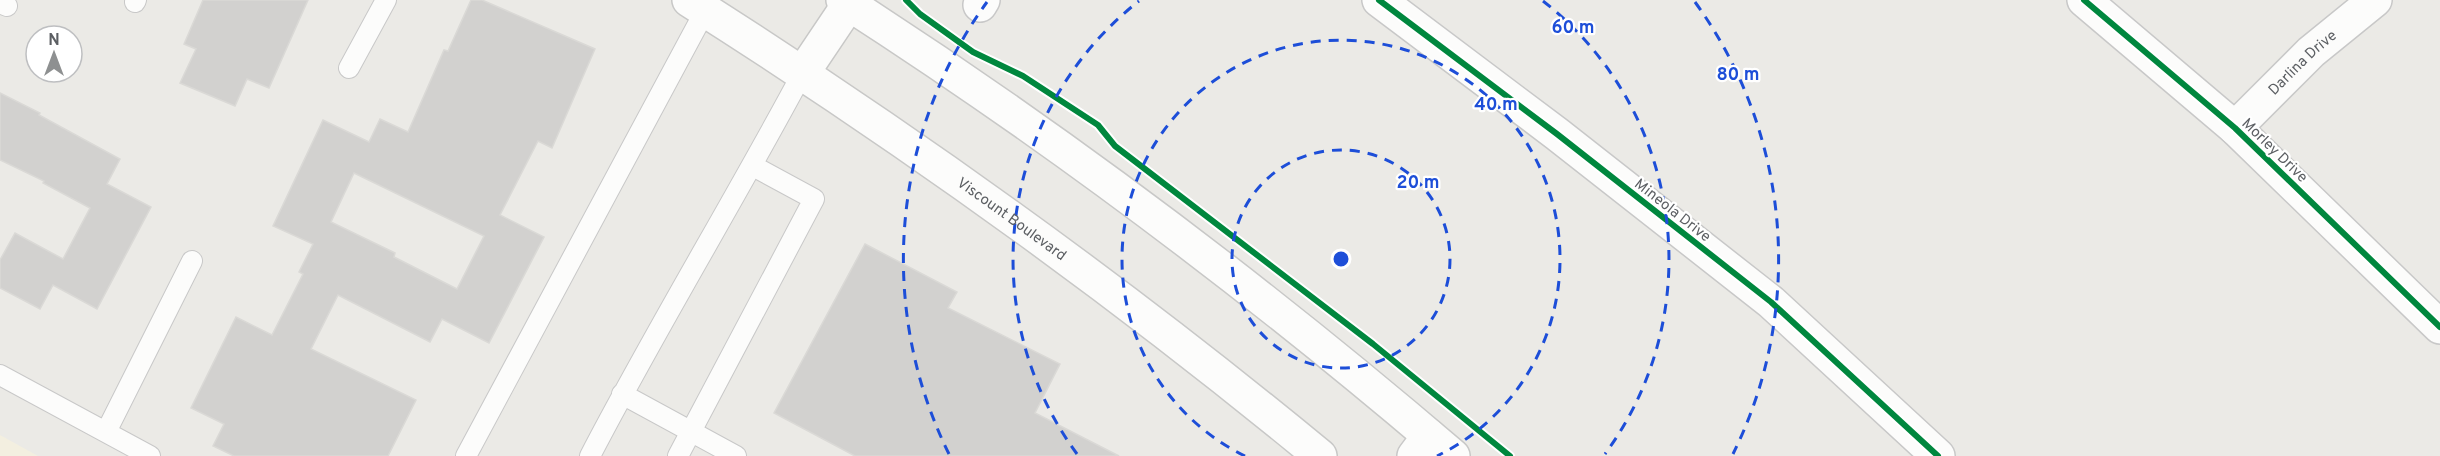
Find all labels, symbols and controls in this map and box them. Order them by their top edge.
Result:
text: 60 m [1551,17,1595,40]
north arrow [24,24,84,84]
street label: Darlina Drive [2265,27,2341,100]
text: N [48,31,60,51]
text: 80 m [1716,64,1760,87]
text: 40 m [1474,94,1518,117]
street label: Morley Drive [2237,115,2311,187]
text: 20 m [1396,172,1440,195]
street label: Viscount Boulevard [953,174,1069,266]
street label: Mineola Drive [1630,175,1714,247]
centre of rings [1331,249,1351,269]

